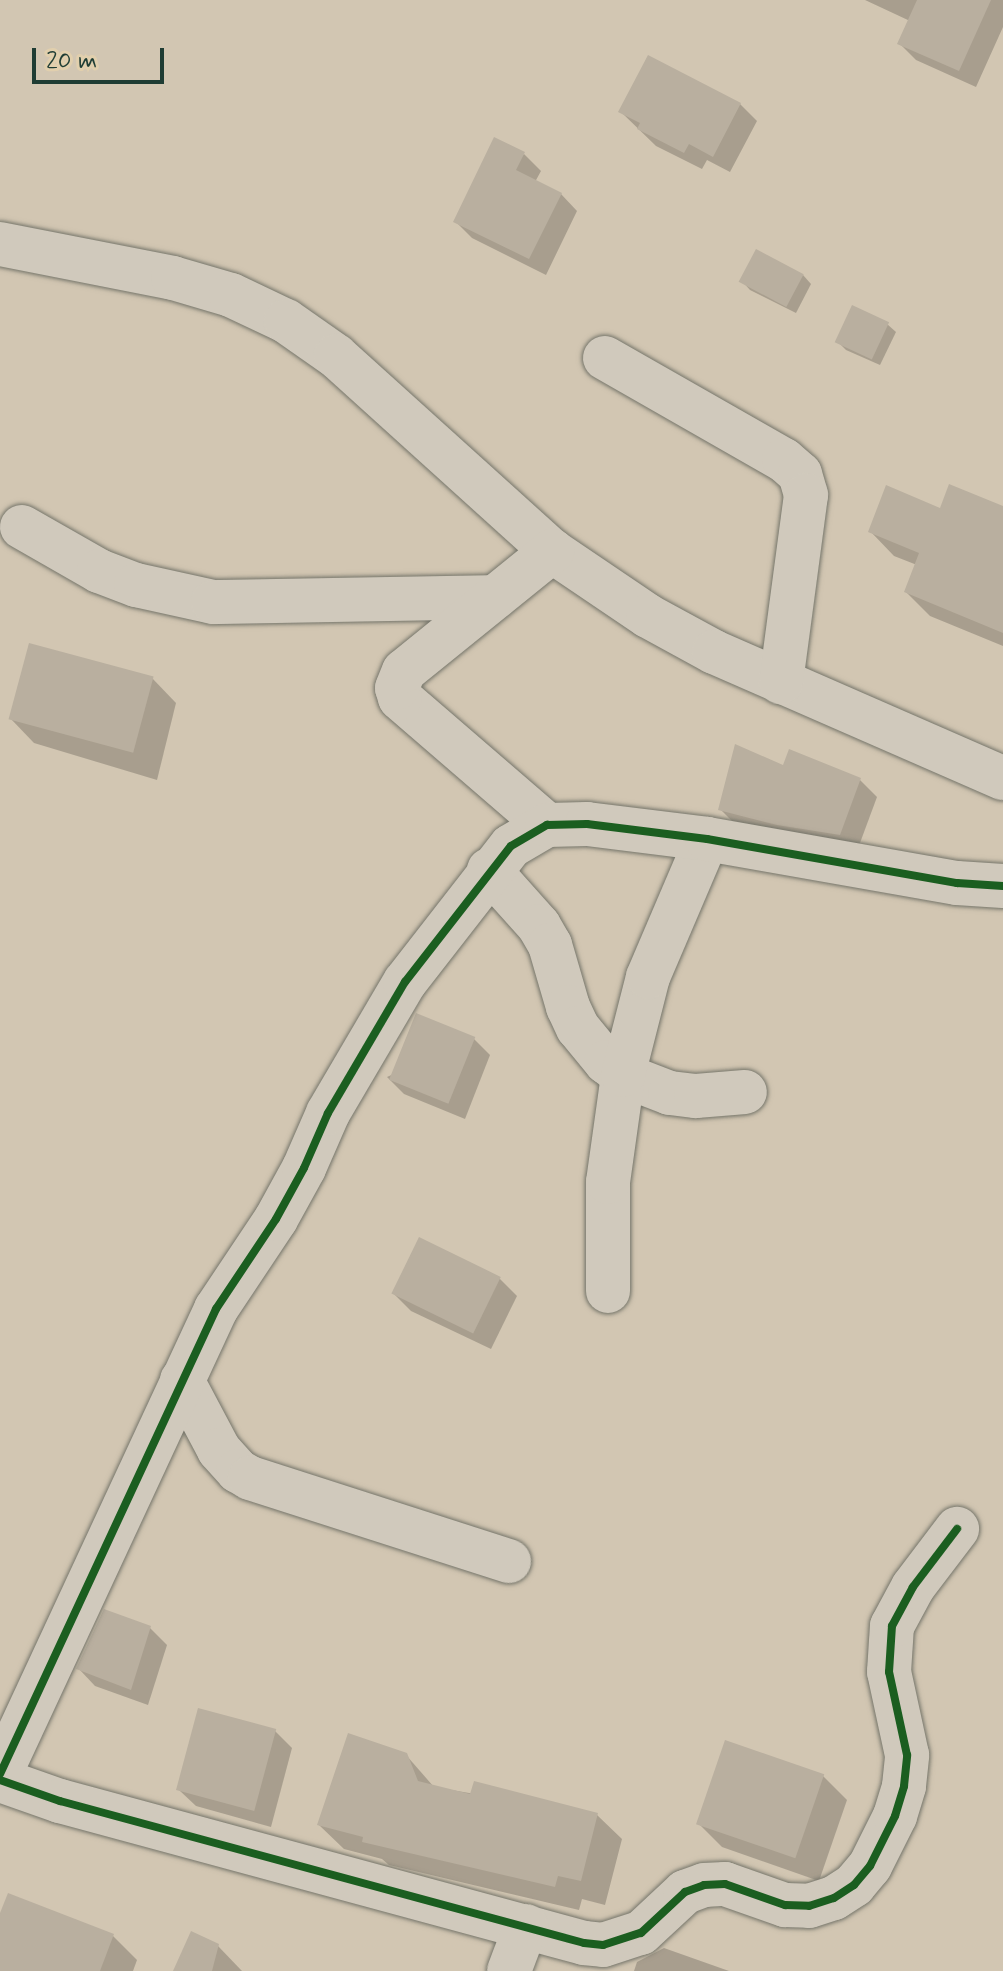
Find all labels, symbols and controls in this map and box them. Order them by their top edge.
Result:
scale bar [36,32,168,82]
text: 20 m [46,46,97,77]

